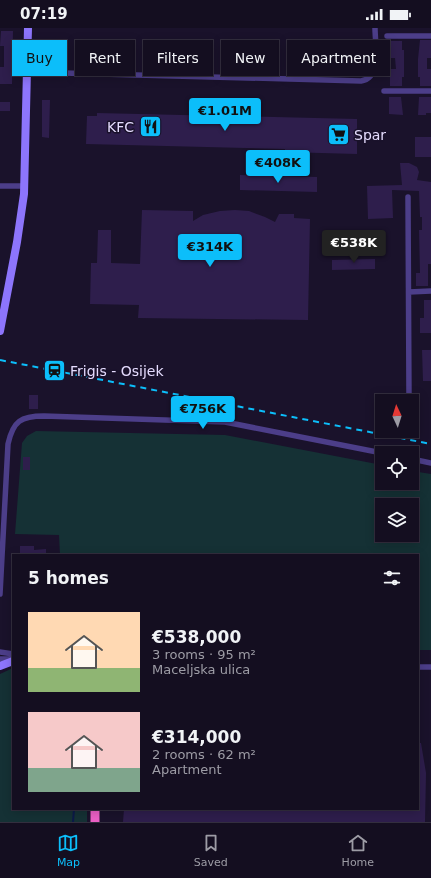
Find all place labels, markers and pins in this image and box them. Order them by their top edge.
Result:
pin: €1.01M [192,98,258,132]
restaurant icon: KFC [137,114,163,140]
place label: KFC [107,119,134,135]
supermarket icon: Spar [325,122,351,148]
place label: Spar [354,127,386,143]
pin: €408K [250,150,306,184]
pin: €538K [326,230,382,264]
pin: €314K [182,234,238,268]
station icon: Frigis - Osijek [42,358,68,384]
place label: Frigis - Osijek [70,363,164,379]
pin: €756K [175,396,231,430]

